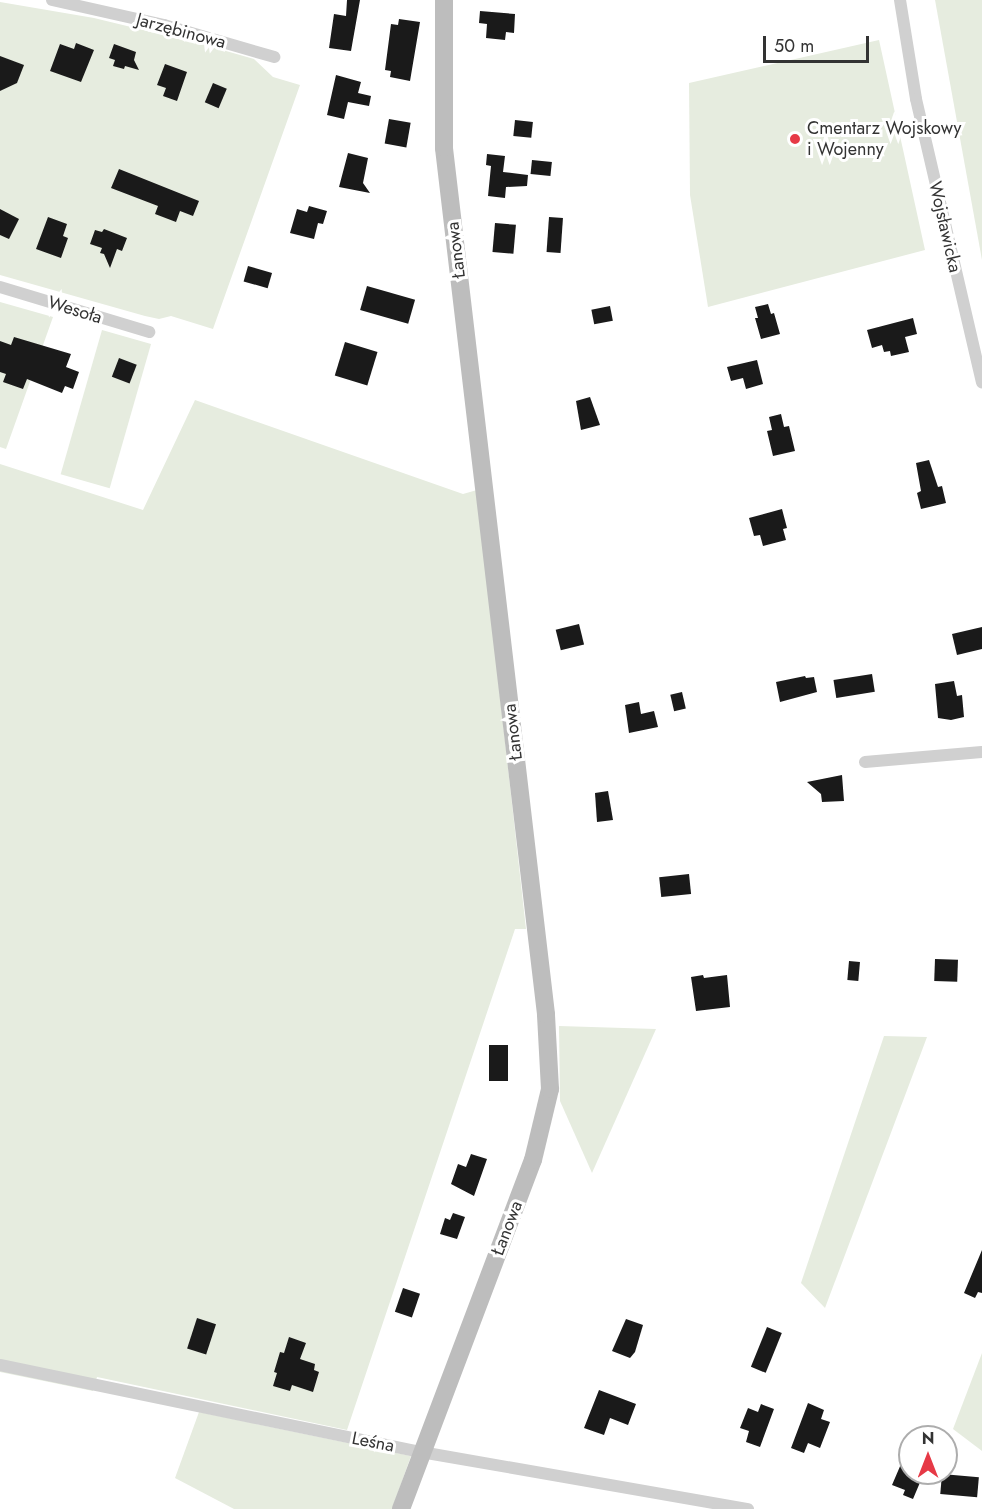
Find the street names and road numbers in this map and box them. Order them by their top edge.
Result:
street label: Jarzębinowa [134,9,228,53]
street label: Wojsławicka [924,179,966,275]
street label: Łanowa [442,221,470,279]
street label: Wesoła [45,292,105,328]
street label: Łanowa [499,703,527,761]
street label: Łanowa [487,1198,527,1258]
street label: Leśna [350,1427,396,1457]

